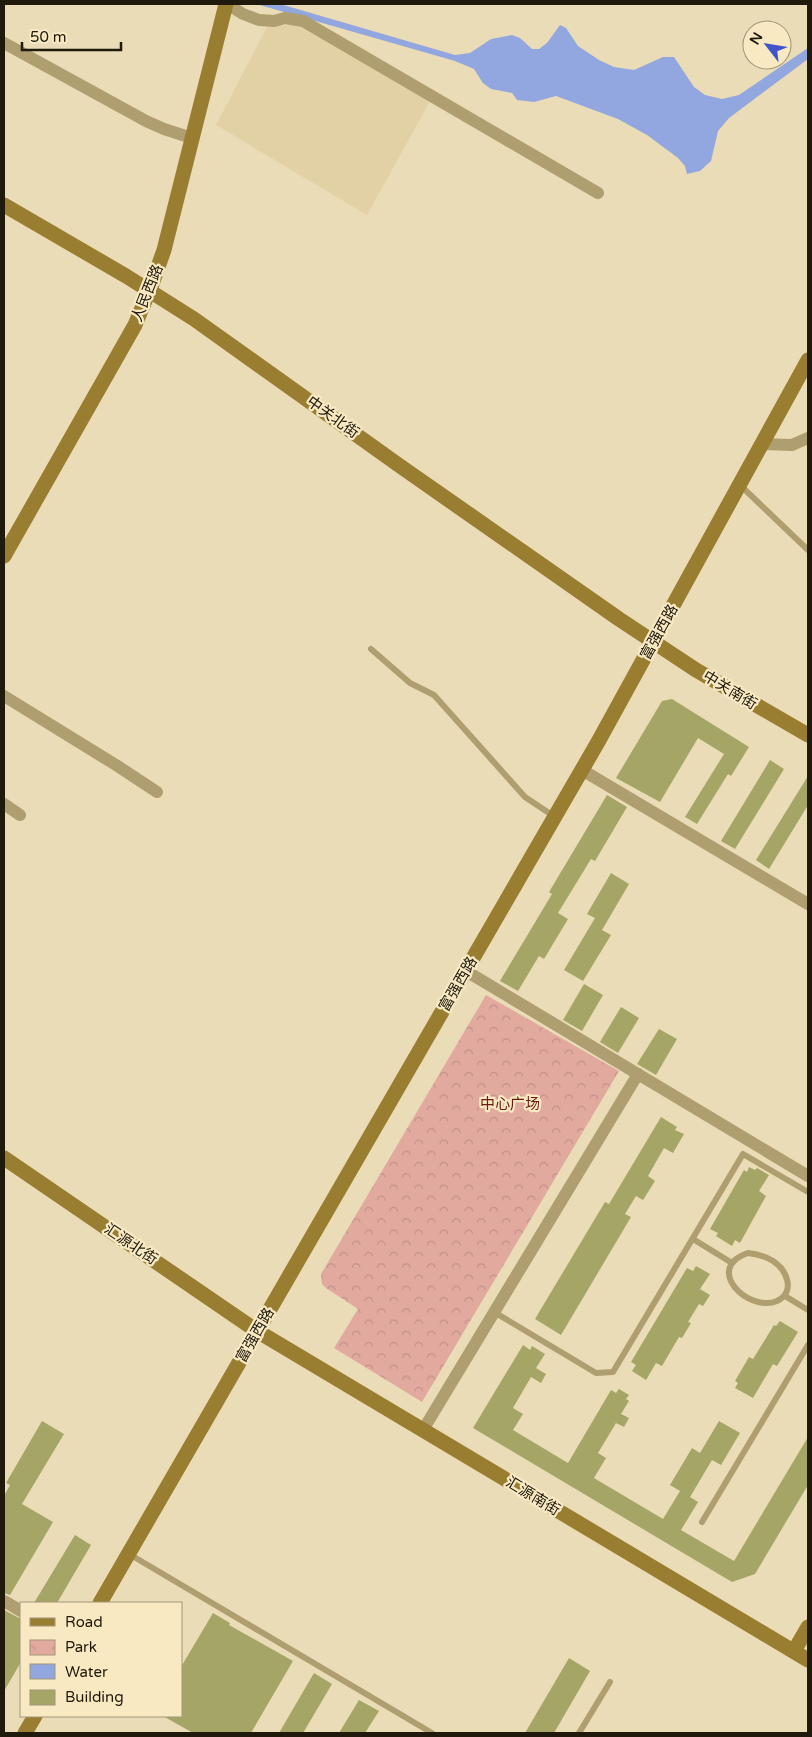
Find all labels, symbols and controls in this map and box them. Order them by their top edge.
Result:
scale bar [22,20,121,52]
north arrow [742,20,792,70]
text: 50 m [30,28,67,46]
text: N [746,29,766,48]
street label: 人民西路 [127,262,167,324]
street label: 中关北街 [303,392,363,442]
street label: 富强西路 [637,601,681,663]
street label: 中关南街 [700,667,760,713]
street label: 富强西路 [435,954,481,1014]
park label: 中心广场 [480,1095,540,1113]
street label: 汇源北街 [101,1220,161,1268]
street label: 富强西路 [232,1305,278,1365]
street label: 汇源南街 [503,1473,563,1519]
legend [20,1602,182,1717]
text: Road [65,1613,103,1631]
text: Park [65,1638,97,1656]
text: Water [65,1663,108,1681]
text: Building [65,1688,124,1706]

